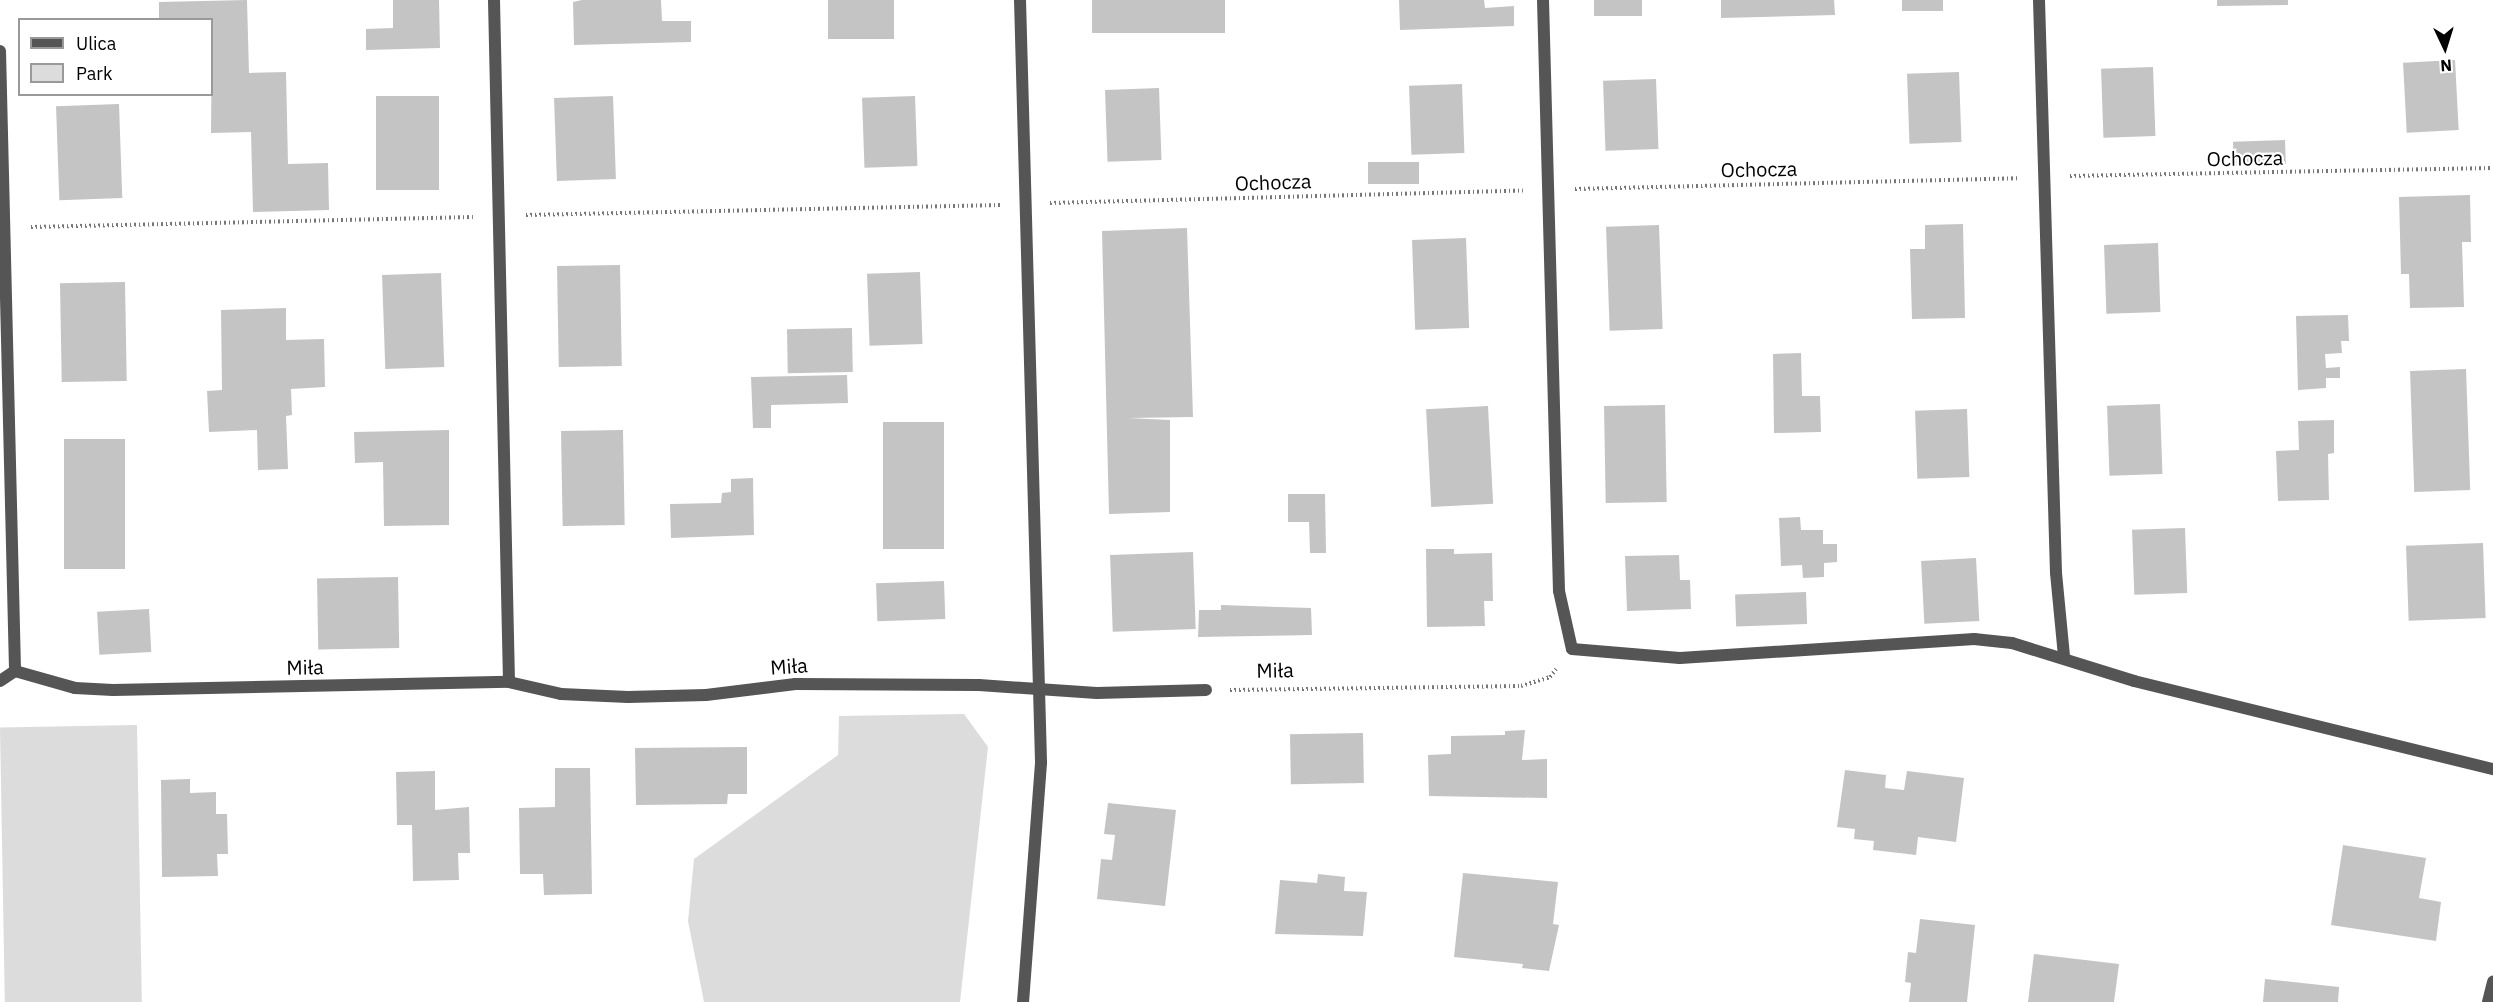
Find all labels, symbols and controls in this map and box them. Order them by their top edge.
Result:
legend [18,18,213,96]
north arrow [2415,18,2475,78]
text: Ulica [76,32,116,55]
text: N [2440,56,2453,76]
text: Park [76,62,112,85]
street label: Ochocza [2206,145,2284,171]
street label: Ochocza [1720,156,1798,182]
street label: Ochocza [1234,169,1312,195]
street label: Miła [769,653,809,679]
street label: Miła [286,655,324,679]
street label: Miła [1256,658,1294,682]

